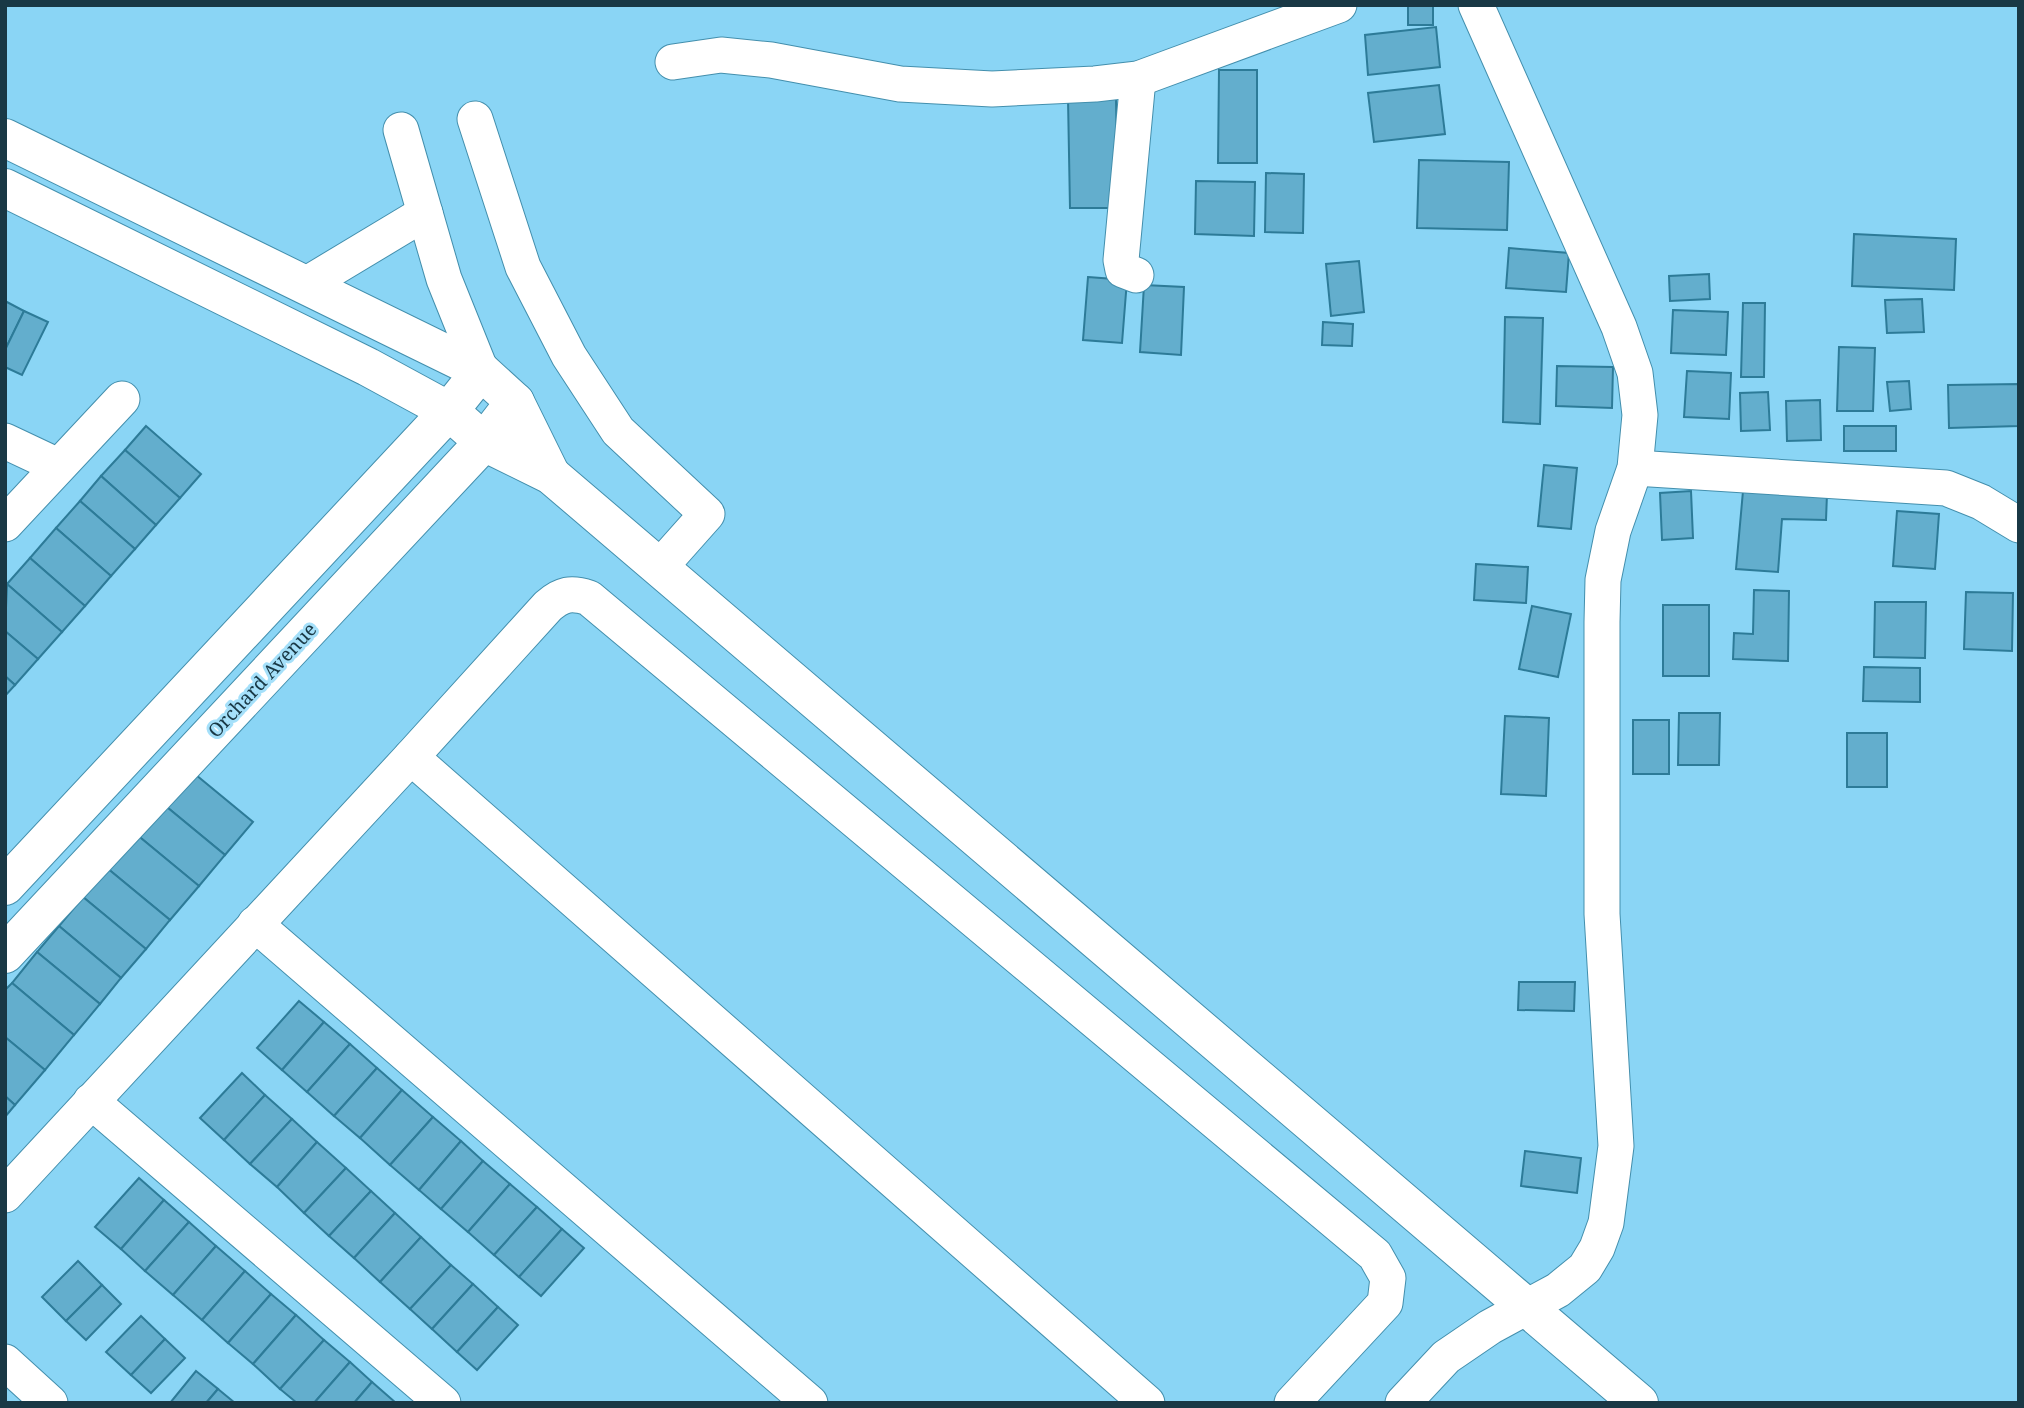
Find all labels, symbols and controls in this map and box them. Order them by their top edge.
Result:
street label: Orchard Avenue [202,617,322,743]

